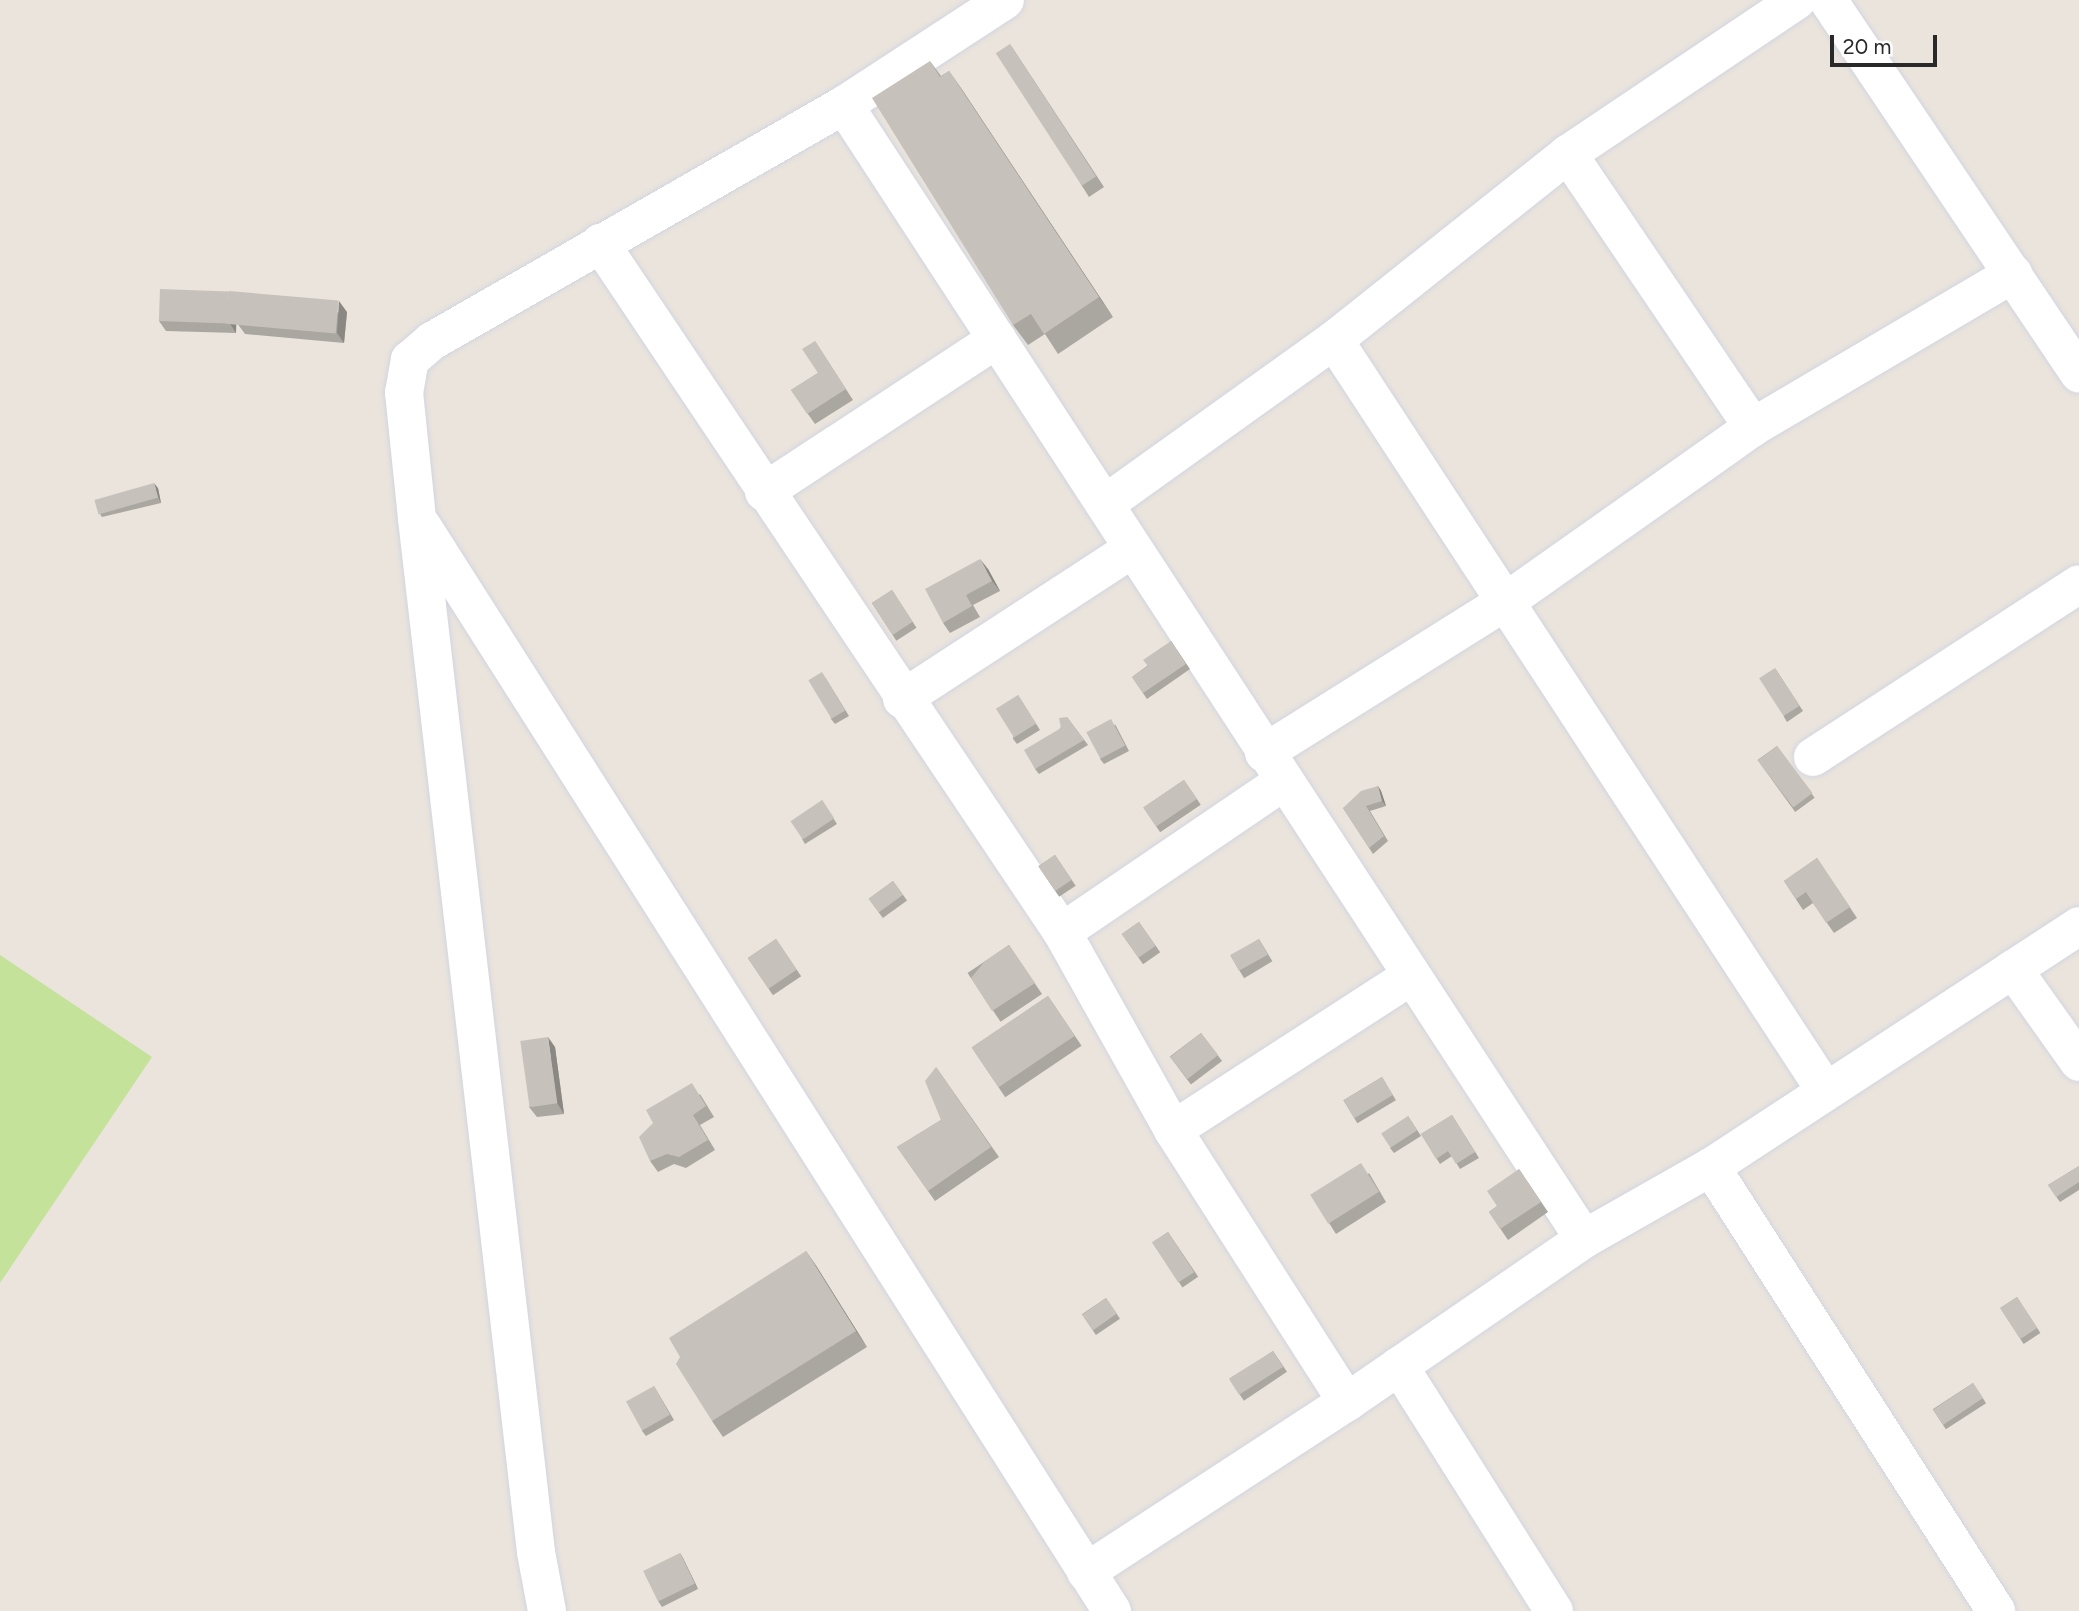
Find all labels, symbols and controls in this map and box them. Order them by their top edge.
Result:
scale bar [1834,21,1941,65]
text: 20 m [1843,34,1891,59]

